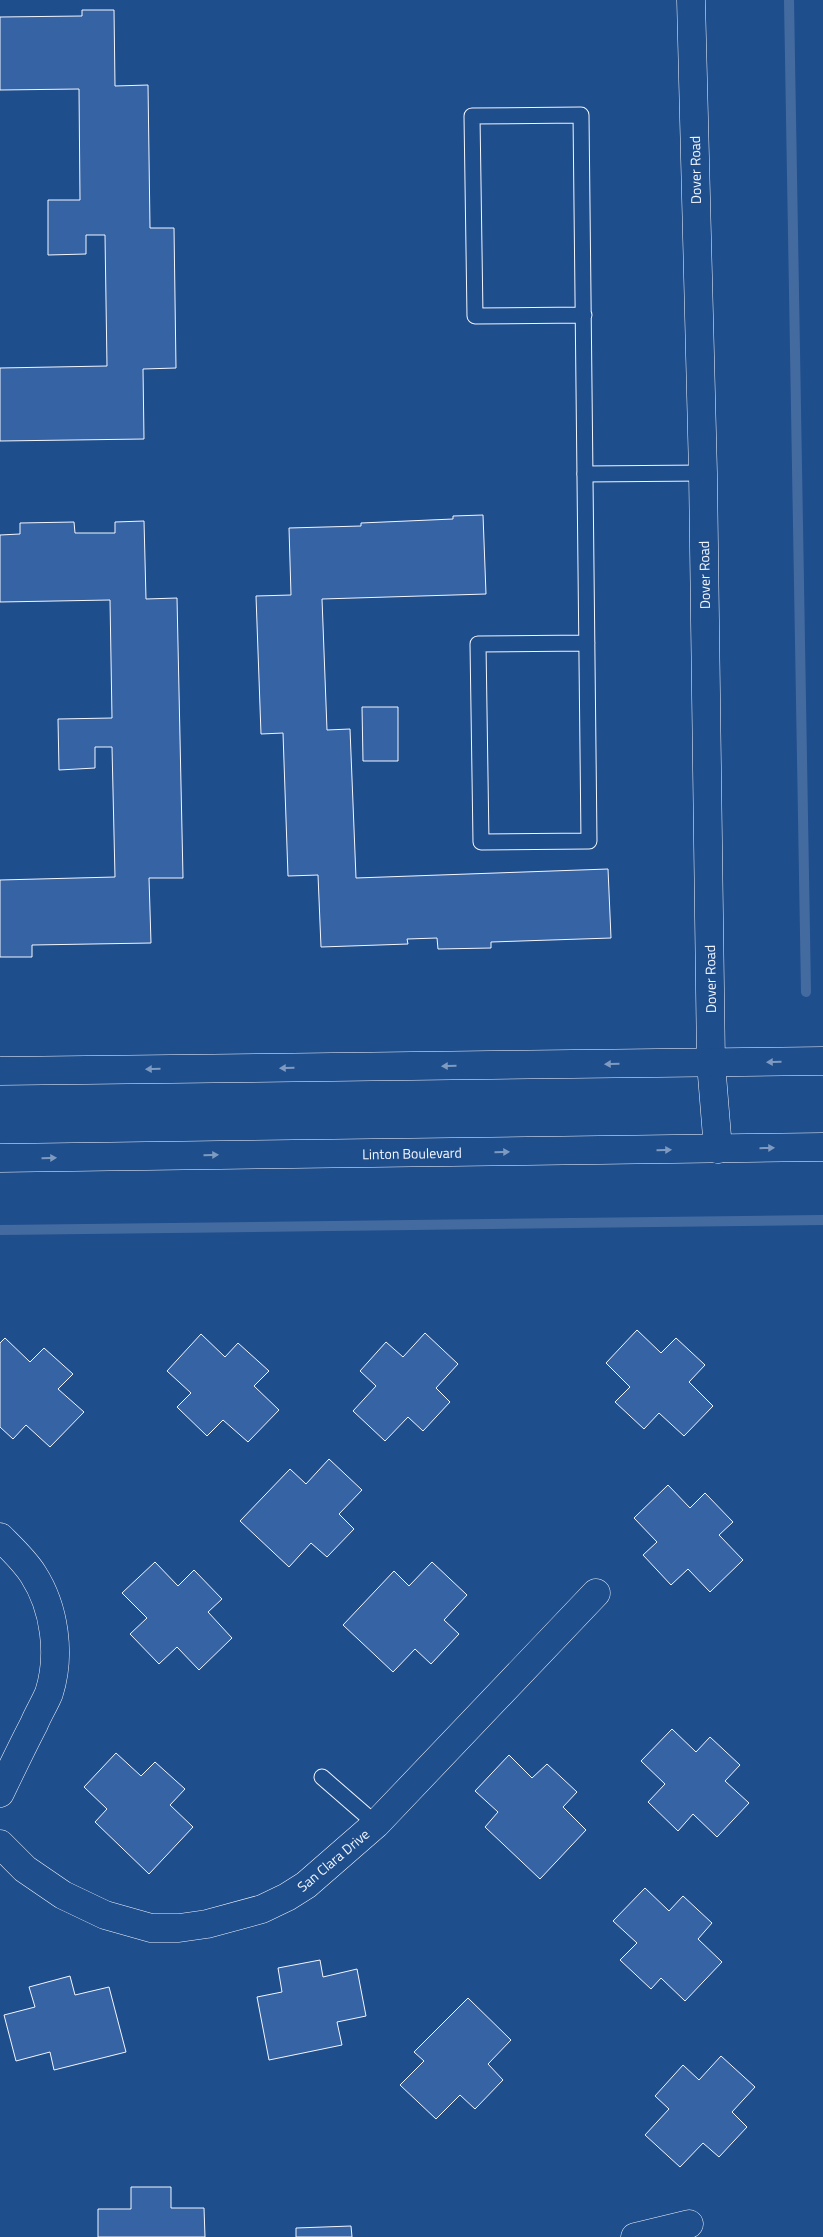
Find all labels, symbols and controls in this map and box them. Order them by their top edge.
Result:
street label: Dover Road [684,136,706,204]
street label: Dover Road [693,541,715,609]
street label: Dover Road [699,945,721,1013]
one-way arrow [766,1058,782,1066]
one-way arrow [604,1060,620,1068]
one-way arrow [441,1062,457,1070]
one-way arrow [279,1064,295,1072]
one-way arrow [145,1065,161,1073]
street label: Linton Boulevard [362,1142,462,1164]
one-way arrow [759,1144,775,1152]
one-way arrow [657,1145,673,1153]
one-way arrow [494,1147,510,1155]
one-way arrow [203,1151,219,1159]
one-way arrow [41,1154,57,1162]
street label: San Clara Drive [292,1823,374,1897]

